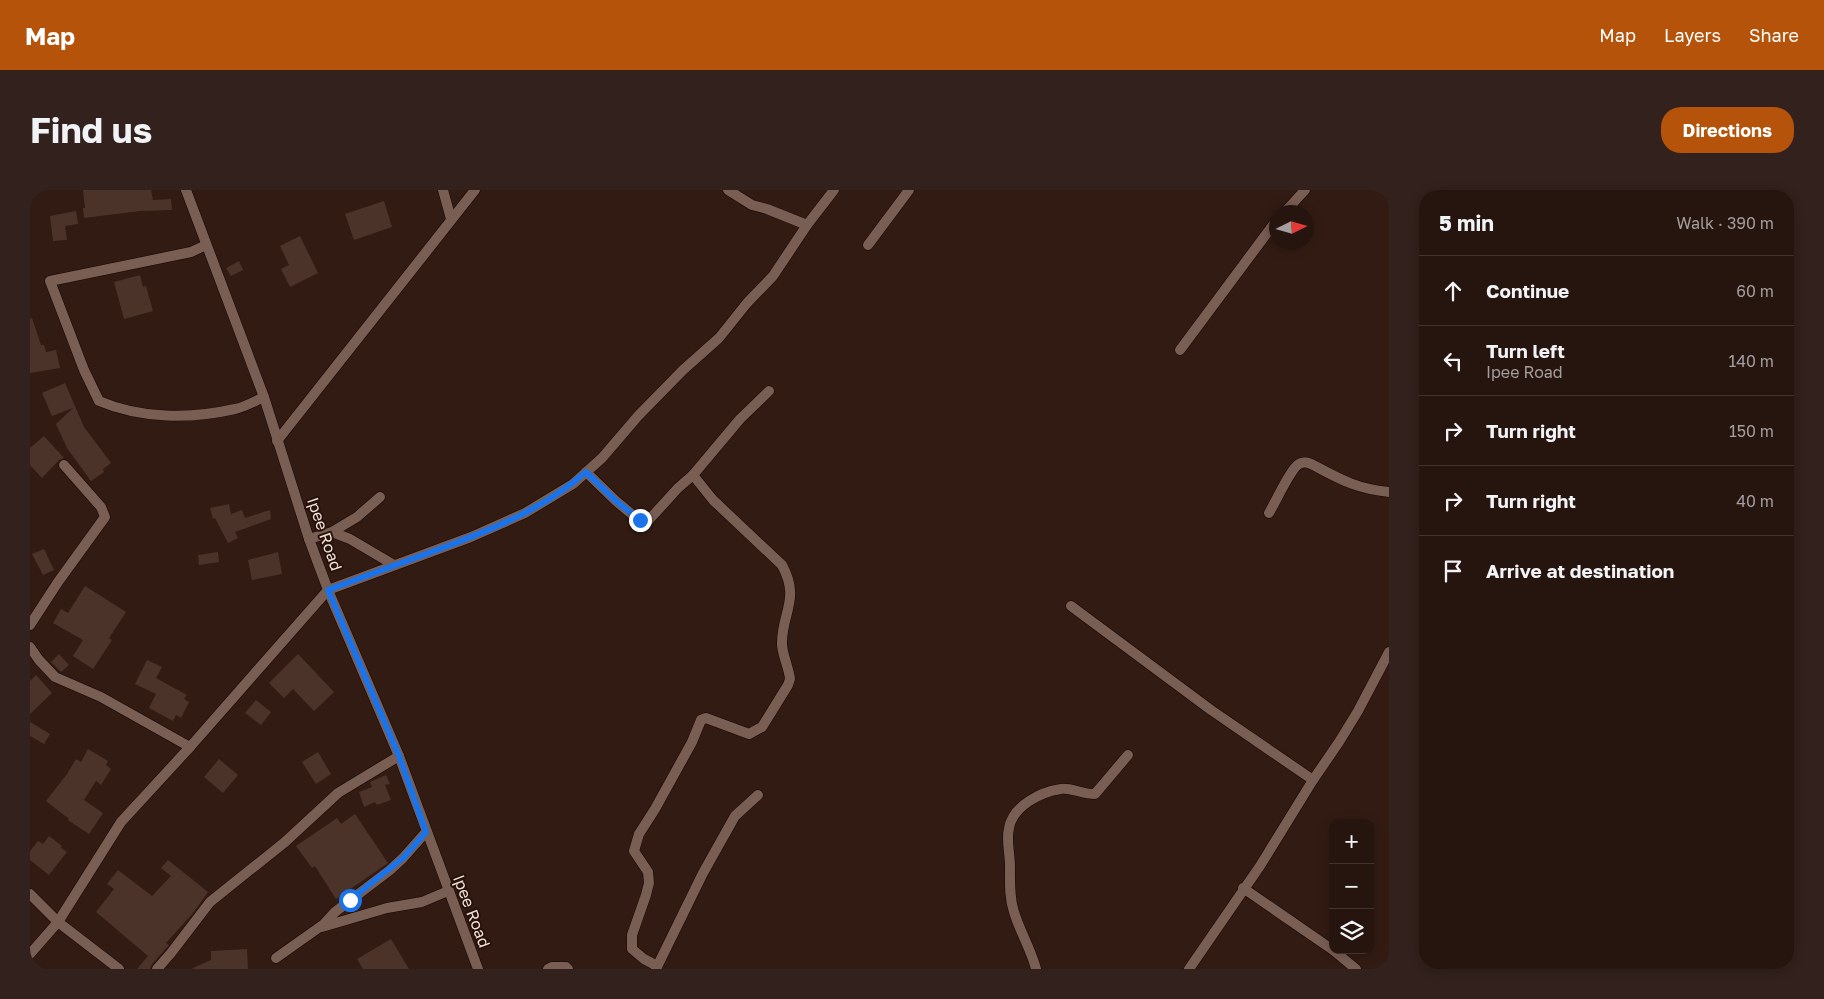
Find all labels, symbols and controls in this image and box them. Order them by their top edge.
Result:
text: Map [25,21,75,50]
text: Map [1599,24,1636,46]
text: Layers [1664,24,1721,46]
text: Share [1749,24,1799,46]
button: Directions [1661,107,1794,153]
text: Find us [30,109,152,151]
north arrow [1269,205,1314,250]
text: 5 min [1439,210,1494,236]
text: Walk · 390 m [1676,213,1774,233]
icon: ahead [1439,277,1467,305]
text: Continue [1486,279,1569,302]
text: 60 m [1736,281,1774,301]
text: Turn left [1486,339,1565,362]
icon: left [1439,347,1467,375]
text: 140 m [1728,351,1774,371]
text: Ipee Road [1486,362,1563,382]
icon: right [1439,417,1467,445]
text: Turn right [1486,419,1576,442]
text: 150 m [1729,421,1774,441]
icon: right [1439,487,1467,515]
text: Turn right [1486,489,1576,512]
text: 40 m [1736,491,1774,511]
street label: Ipee Road [303,495,347,573]
route end [629,509,652,532]
icon: arrive [1439,557,1467,585]
text: Arrive at destination [1486,559,1674,582]
map controls [1329,819,1374,954]
button: + [1329,819,1374,864]
button: − [1329,864,1374,909]
street label: Ipee Road [449,872,495,950]
route start [339,889,362,912]
button: layers [1329,909,1374,954]

